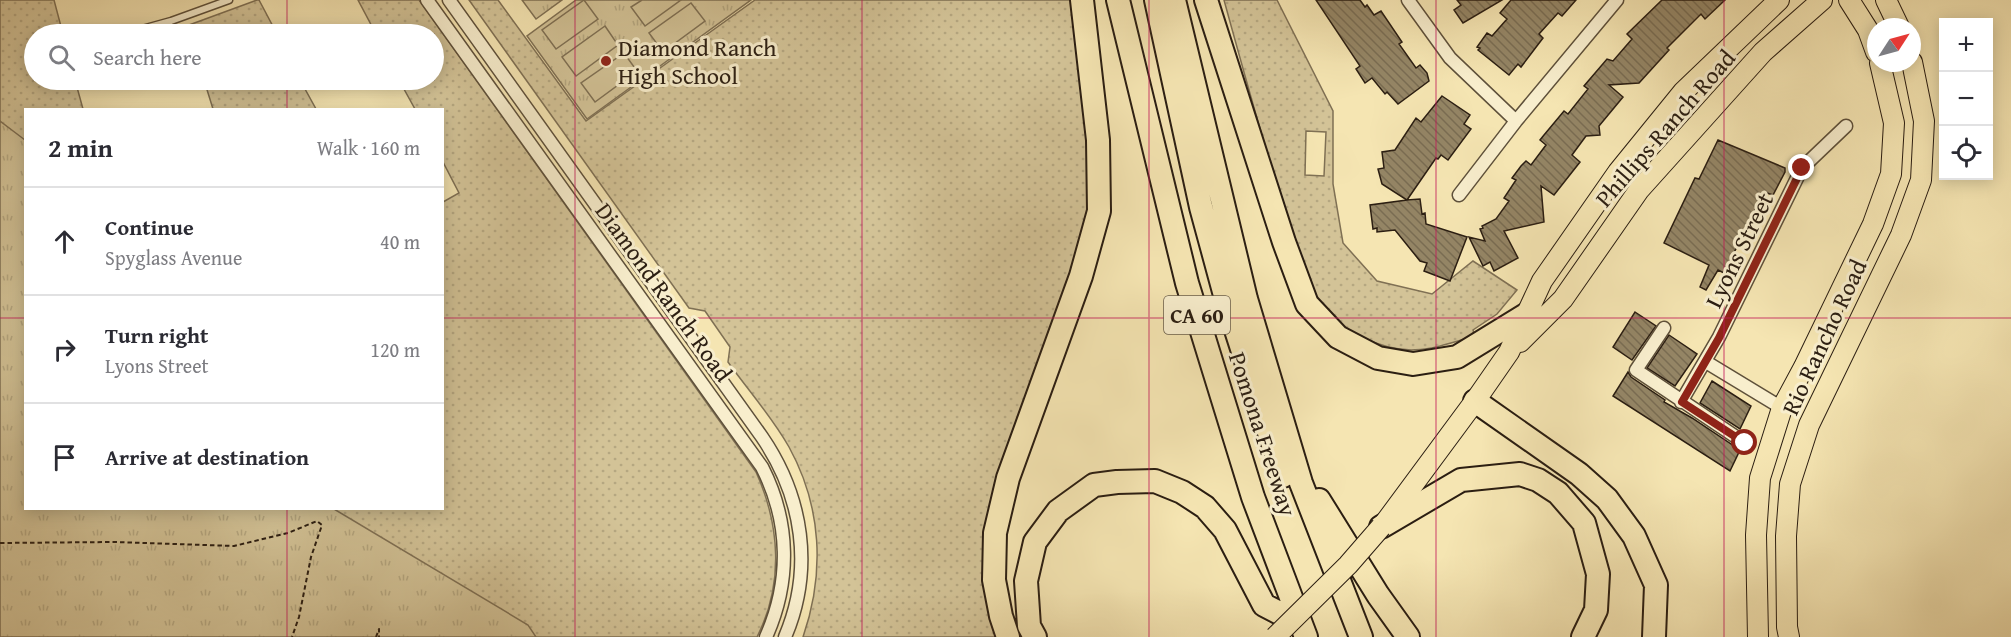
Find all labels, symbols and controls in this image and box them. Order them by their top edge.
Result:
north arrow [1867,18,1921,72]
map controls [1939,18,1993,180]
button: + [1939,18,1993,72]
search box [24,24,444,90]
place label: Diamond Ranch High School [618,30,777,93]
icon: search [45,41,78,74]
text: Search here [93,41,202,73]
street label: Phillips Ranch Road [1587,41,1744,215]
marker: Diamond Ranch High School [599,54,613,68]
button: − [1939,72,1993,126]
button: locate [1939,126,1993,180]
text: 2 min [48,128,113,167]
text: Walk · 160 m [317,133,420,162]
route end [1788,154,1814,180]
street label: Lyons Street [1696,186,1782,314]
street label: Diamond Ranch Road [587,195,741,389]
text: Continue [105,211,194,243]
icon: ahead [48,225,81,258]
text: 40 m [380,227,420,256]
text: Spyglass Avenue [105,243,242,272]
street label: Rio Rancho Road [1773,253,1875,421]
road number: CA 60 [1164,296,1230,334]
text: Turn right [105,319,208,351]
icon: right [48,333,81,366]
text: 120 m [370,335,420,364]
street label: Pomona Freeway [1220,347,1306,521]
text: Lyons Street [105,351,209,380]
route start [1731,429,1757,455]
icon: arrive [48,441,81,474]
text: Arrive at destination [105,441,309,473]

